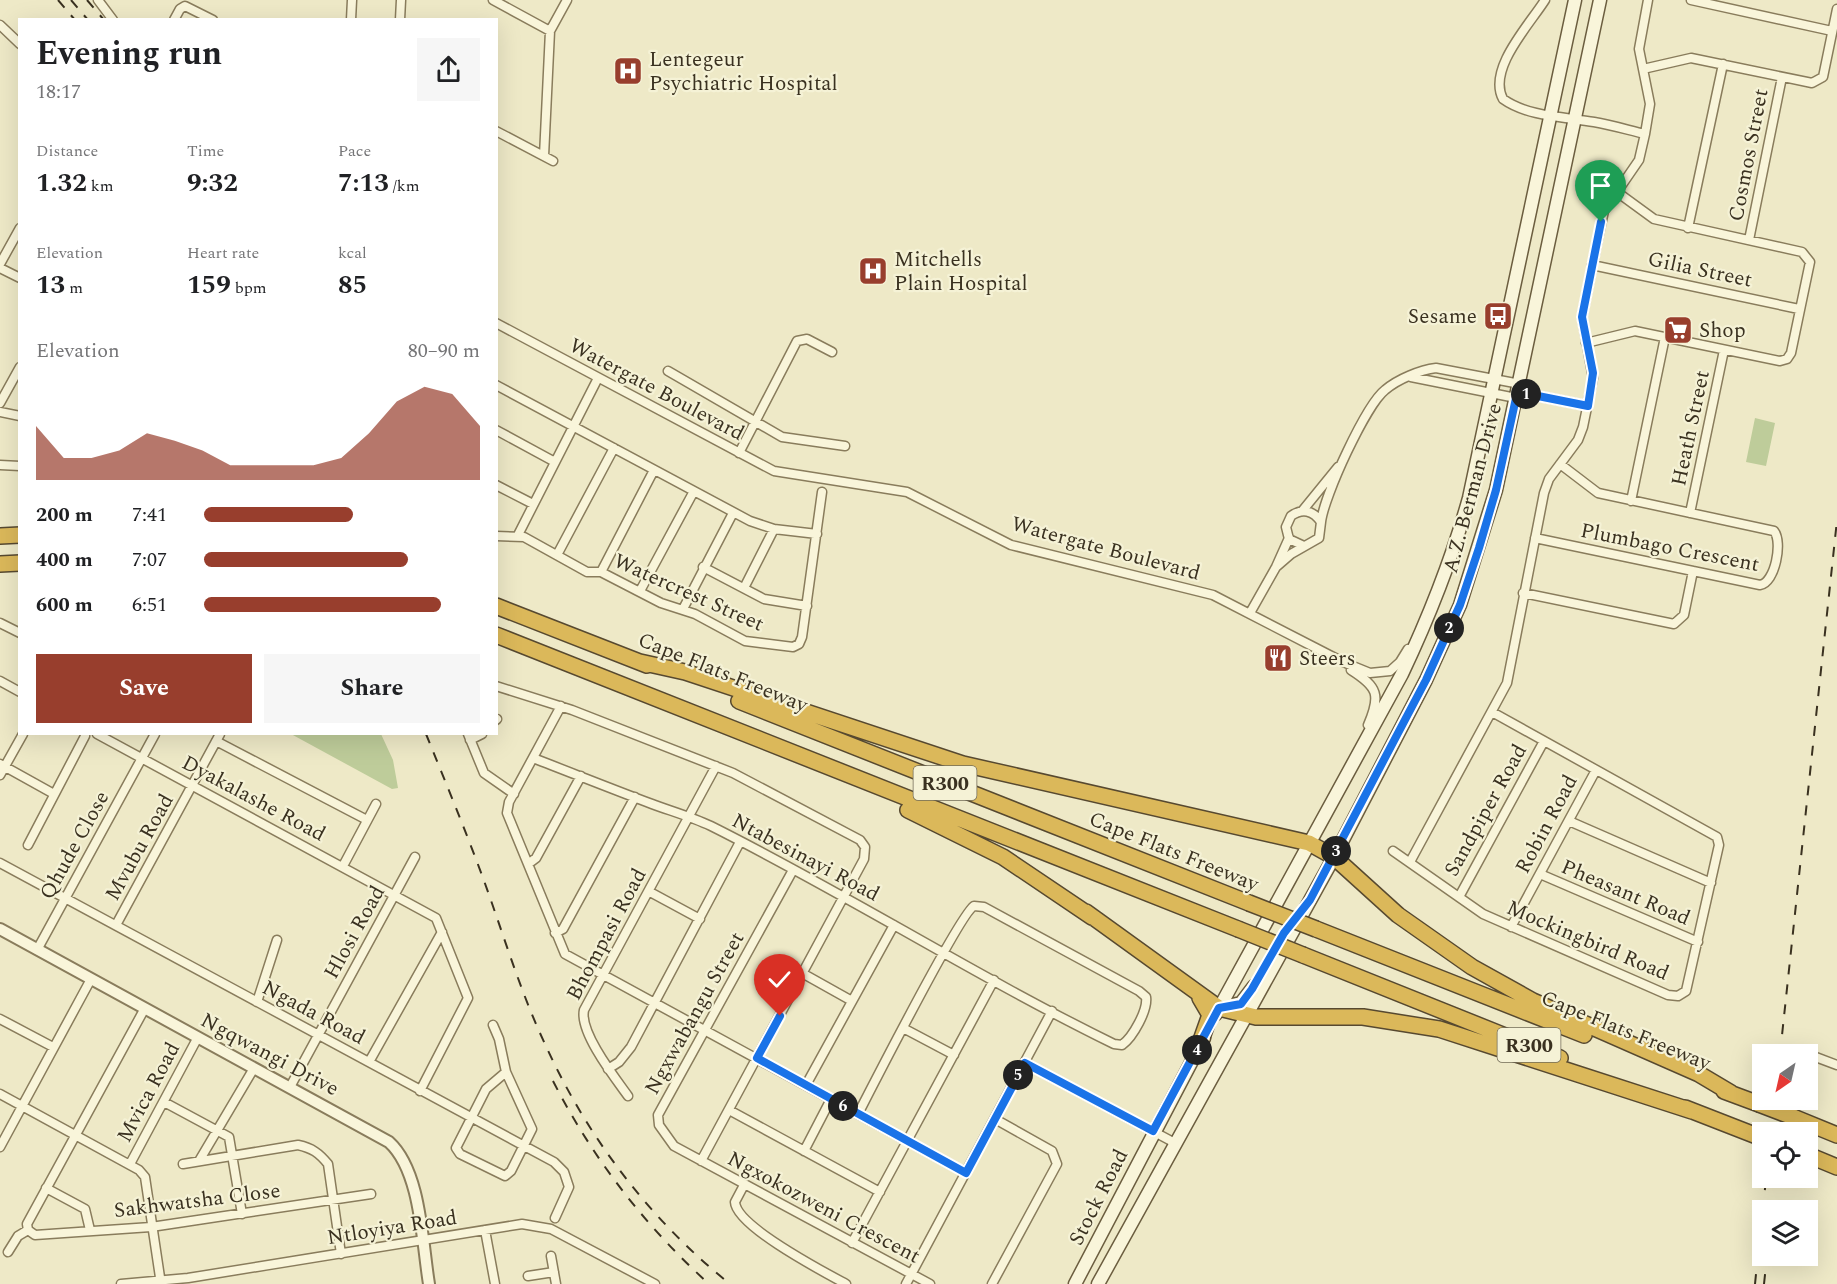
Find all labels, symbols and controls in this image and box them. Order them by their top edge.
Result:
text: Evening run [36,29,222,79]
button: share [417,38,480,101]
place label: Lentegeur Psychiatric Hospital [649,44,838,100]
hospital icon: Lentegeur Psychiatric Hospital [612,55,644,87]
text: 18:17 [36,77,81,107]
street label: Cosmos Street [1720,86,1778,224]
text: Distance [36,139,98,163]
text: Time [187,139,224,163]
text: Pace [338,139,371,163]
pin [1575,160,1626,222]
text: 1.32 [36,163,87,203]
text: 9:32 [187,163,238,203]
text: 7:13 [338,163,389,203]
icon: arrive [1584,169,1617,202]
text: km [87,174,113,198]
text: /km [389,174,419,198]
text: Elevation [36,241,103,265]
text: Heart rate [187,241,259,265]
text: kcal [338,241,367,265]
street label: Gilia Street [1645,243,1755,297]
place label: Mitchells Plain Hospital [894,244,1028,300]
hospital icon: Mitchells Plain Hospital [857,255,889,287]
text: 13 [36,265,65,305]
text: 159 [187,265,231,305]
text: 85 [338,265,367,305]
text: m [65,276,83,300]
text: bpm [231,276,267,300]
bus stop icon: Sesame [1482,300,1514,332]
place label: Sesame [1408,301,1477,333]
supermarket icon: Shop [1662,314,1694,346]
place label: Shop [1699,315,1746,347]
street label: Watergate Boulevard [563,330,750,450]
text: Elevation [36,336,120,366]
text: 80–90 m [408,336,480,366]
street label: Heath Street [1663,367,1719,489]
pin: 1 [1511,379,1541,409]
text: 1 [1522,382,1530,406]
street label: A.Z. Berman Drive [1435,400,1511,577]
text: 200 m [36,500,93,530]
text: 7:41 [132,500,167,530]
street label: Watergate Boulevard [1008,508,1204,590]
street label: Plumbago Crescent [1578,515,1762,581]
text: 400 m [36,545,93,575]
text: 7:07 [132,545,167,575]
street label: Watercrest Street [608,545,769,640]
text: 600 m [36,590,93,620]
text: 6:51 [132,590,167,620]
pin: 2 [1434,613,1464,643]
text: 2 [1445,616,1453,640]
street label: Cape Flats Freeway [633,624,813,722]
restaurant icon: Steers [1262,642,1294,674]
place label: Steers [1299,643,1356,675]
button: Save [36,654,252,723]
button: Share [264,654,480,723]
street label: Sandpiper Road [1436,738,1536,883]
street label: Dyakalashe Road [176,747,331,850]
road number: R300 [914,766,976,800]
street label: Robin Road [1507,769,1586,880]
street label: Qhude Close [32,785,118,906]
street label: Mvubu Road [97,788,183,907]
street label: Cape Flats Freeway [1084,803,1264,901]
street label: Ntabesinayi Road [726,805,885,910]
pin: 3 [1321,836,1351,866]
text: 3 [1332,839,1340,863]
street label: Pheasant Road [1556,851,1695,935]
street label: Bhompasi Road [559,863,655,1006]
street label: Hlosi Road [316,880,394,985]
street label: Mockingbird Road [1501,892,1674,990]
street label: Ngxwabangu Street [637,926,753,1101]
pin [754,954,805,1016]
icon: check [763,963,796,996]
street label: Ngada Road [256,972,371,1054]
street label: Cape Flats Freeway [1536,982,1716,1080]
street label: Ngqwangi Drive [195,1005,344,1105]
road number: R300 [1498,1028,1561,1062]
pin: 4 [1182,1035,1212,1065]
street label: Mvica Road [109,1037,189,1148]
text: 4 [1193,1038,1201,1062]
north arrow [1752,1044,1818,1110]
map controls [1752,1044,1818,1266]
pin: 5 [1003,1060,1033,1090]
text: 5 [1014,1063,1022,1087]
pin: 6 [828,1091,858,1121]
text: 6 [839,1094,847,1118]
button: locate [1752,1122,1818,1188]
street label: Ngxokozweni Crescent [721,1143,926,1272]
street label: Stock Road [1061,1144,1137,1251]
street label: Sakhwatsha Close [112,1175,282,1227]
button: layers [1752,1200,1818,1266]
street label: Ntloyiya Road [325,1202,460,1254]

